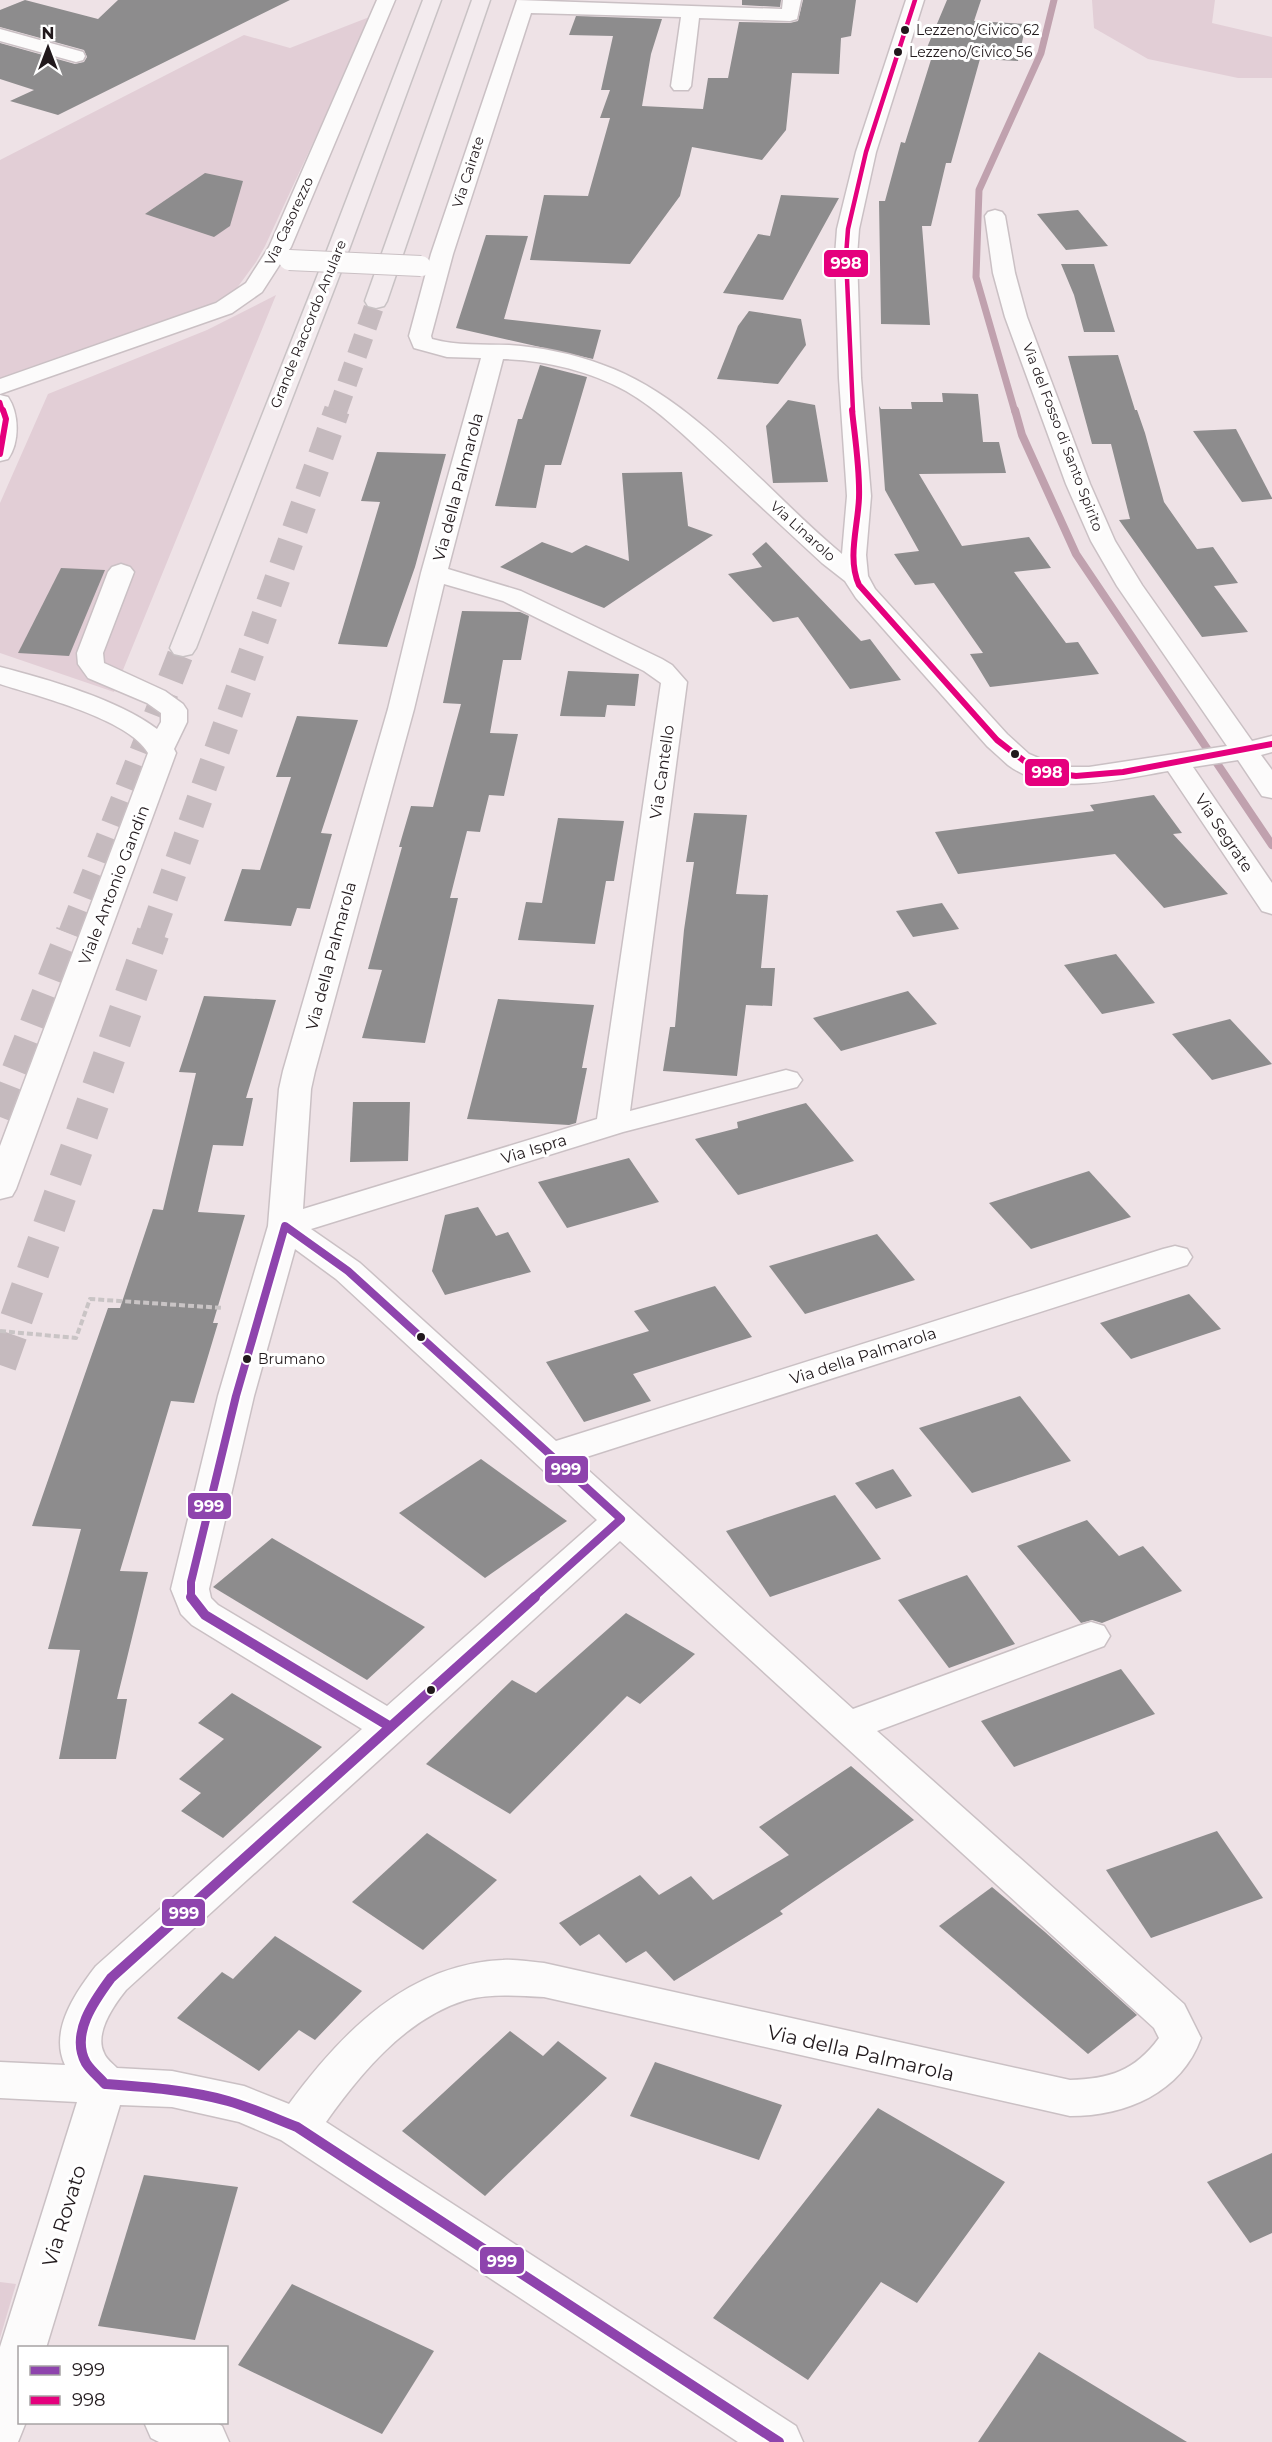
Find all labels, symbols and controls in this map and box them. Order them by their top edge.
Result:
north arrow [18,18,78,78]
place label: Lezzeno/Civico 62 [916,21,1040,39]
text: N [42,24,54,43]
marker: Lezzeno/Civico 62 [899,24,911,36]
place label: Lezzeno/Civico 56 [909,43,1033,61]
marker: Lezzeno/Civico 56 [892,46,904,58]
street label: Via Cairate [448,134,488,210]
street label: Via Casorezzo [261,174,317,268]
street label: Grande Raccordo Anulare [266,237,350,411]
line badge: 998 [823,249,869,278]
text: 998 [831,254,861,273]
street label: Via del Fosso di Santo Spirito [1019,340,1107,534]
street label: Via della Palmarola [429,411,487,563]
street label: Via Linarolo [767,497,840,565]
street label: Via Cantello [646,724,678,820]
unlabelled marker [1009,748,1021,760]
line badge: 998 [1024,758,1070,787]
text: 998 [1032,763,1062,782]
street label: Via Segrate [1191,790,1257,876]
street label: Viale Antonio Gandin [75,803,153,967]
street label: Via della Palmarola [302,880,360,1032]
street label: Via Ispra [499,1130,569,1168]
street label: Via della Palmarola [787,1323,939,1389]
unlabelled marker [415,1331,427,1343]
place label: Brumano [258,1350,325,1368]
marker: Brumano [241,1353,253,1365]
line badge: 999 [544,1455,589,1484]
text: 999 [551,1460,581,1479]
line badge: 999 [187,1492,232,1520]
text: 999 [194,1497,224,1516]
unlabelled marker [425,1684,437,1696]
line badge: 999 [161,1898,206,1927]
text: 999 [169,1904,199,1923]
street label: Via della Palmarola [765,2020,957,2086]
street label: Via Rovato [37,2162,91,2270]
line badge: 999 [479,2246,525,2275]
text: 999 [487,2252,517,2271]
legend [18,2346,228,2424]
text: 999 [72,2359,105,2381]
text: 998 [72,2389,105,2411]

